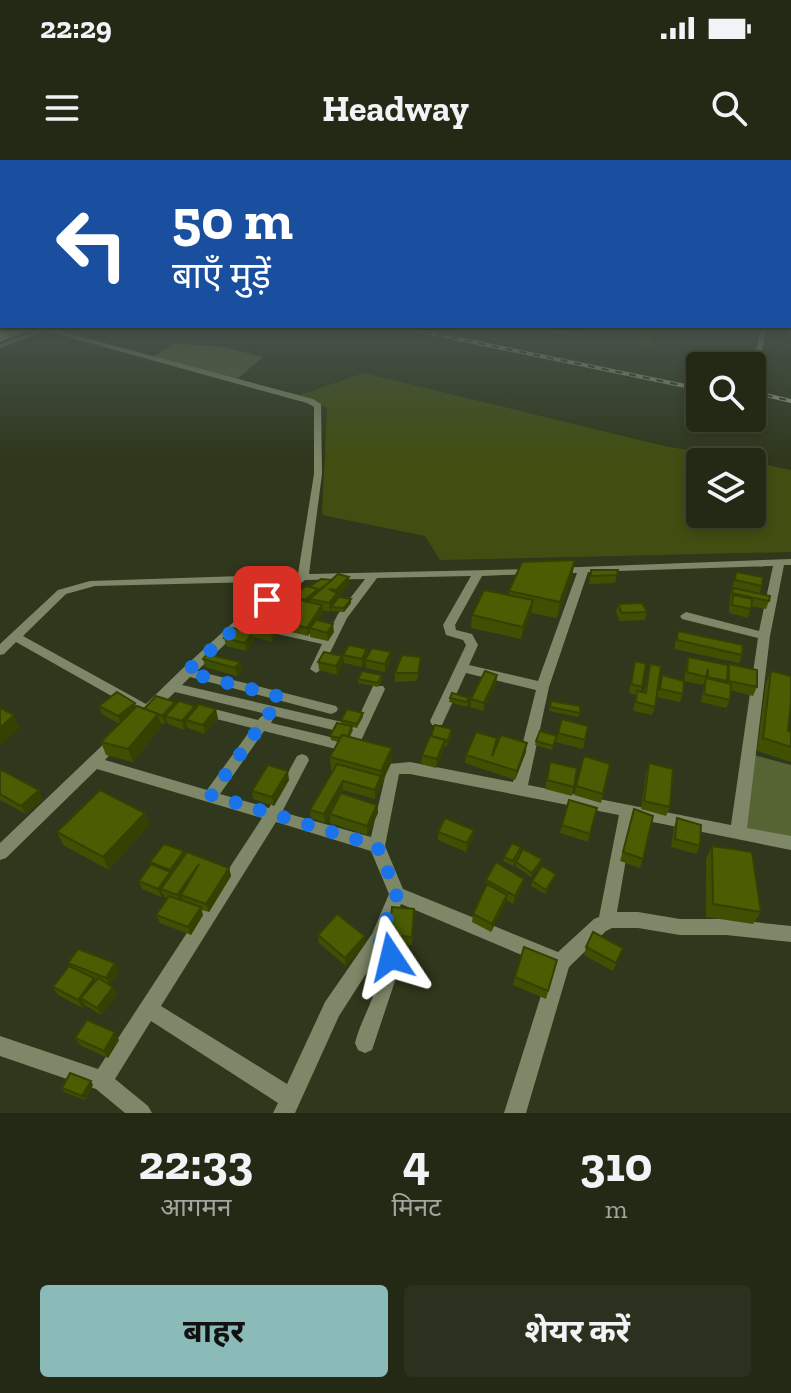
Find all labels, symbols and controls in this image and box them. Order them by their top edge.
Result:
text: 22:29 [40,10,112,46]
icon: menu [40,86,84,130]
icon: search [707,86,751,130]
text: Headway [322,87,469,130]
text: 50 m [172,186,293,253]
icon: left [40,192,144,296]
text: बाएँ मुड़ें [172,254,271,297]
map controls [686,352,766,528]
button: search [686,352,766,432]
button: layers [686,448,766,528]
pin [233,566,301,634]
icon: arrive [245,578,289,622]
position arrow [349,915,433,999]
text: 22:33 [138,1134,253,1191]
text: 4 [403,1134,430,1191]
text: 310 [580,1136,652,1193]
text: आगमन [160,1191,231,1223]
text: मिनट [392,1191,441,1223]
text: m [605,1193,627,1225]
button: बाहर [40,1285,388,1377]
button: शेयर करें [404,1285,751,1377]

